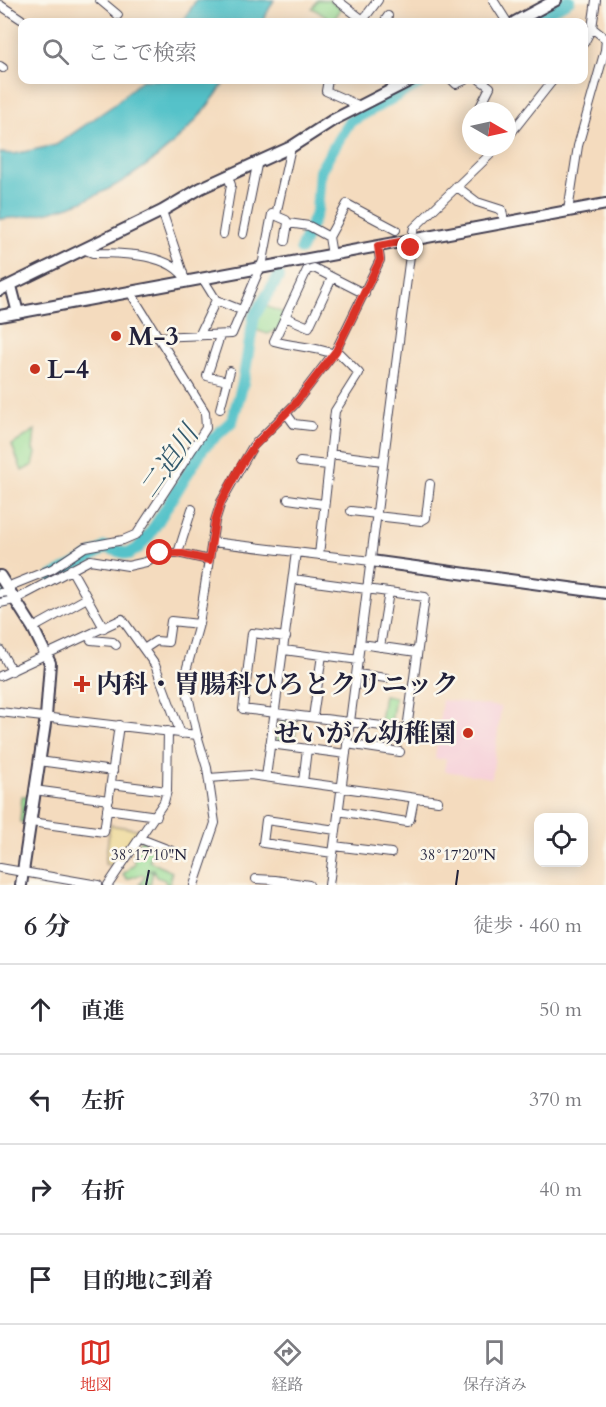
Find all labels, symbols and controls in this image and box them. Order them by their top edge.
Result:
search box [18,18,588,84]
icon: search [39,35,72,68]
text: ここで検索 [87,38,197,68]
north arrow [462,102,516,156]
route end [397,234,423,260]
place label: M-3 [128,319,179,354]
marker: M-3 [109,329,123,343]
place label: L-4 [47,352,89,387]
marker: L-4 [28,362,42,376]
water label: 二迫川 [131,416,209,506]
route start [146,539,172,565]
place label: 内科・胃腸科ひろとクリニック [96,667,458,702]
marker: 内科・胃腸科ひろとクリニック [73,675,91,693]
place label: せいがん幼稚園 [274,716,456,751]
marker: せいがん幼稚園 [461,726,475,740]
map controls [534,813,588,867]
button: locate [534,813,588,867]
text: 38°17'10"N [111,845,187,865]
text: 38°17'20"N [420,845,496,865]
text: 6 分 [24,909,70,944]
text: 徒歩 · 460 m [473,912,582,939]
icon: ahead [24,993,57,1026]
text: 直進 [81,996,125,1026]
text: 50 m [539,996,582,1023]
icon: left [24,1083,57,1116]
text: 左折 [81,1086,125,1116]
text: 370 m [529,1086,582,1113]
icon: right [24,1173,57,1206]
text: 右折 [81,1176,125,1206]
text: 40 m [539,1176,582,1203]
icon: arrive [24,1263,57,1296]
text: 目的地に到着 [81,1266,213,1296]
tab: 地図 [79,1336,112,1396]
tab: 経路 [271,1336,304,1396]
tab: 保存済み [463,1336,527,1396]

